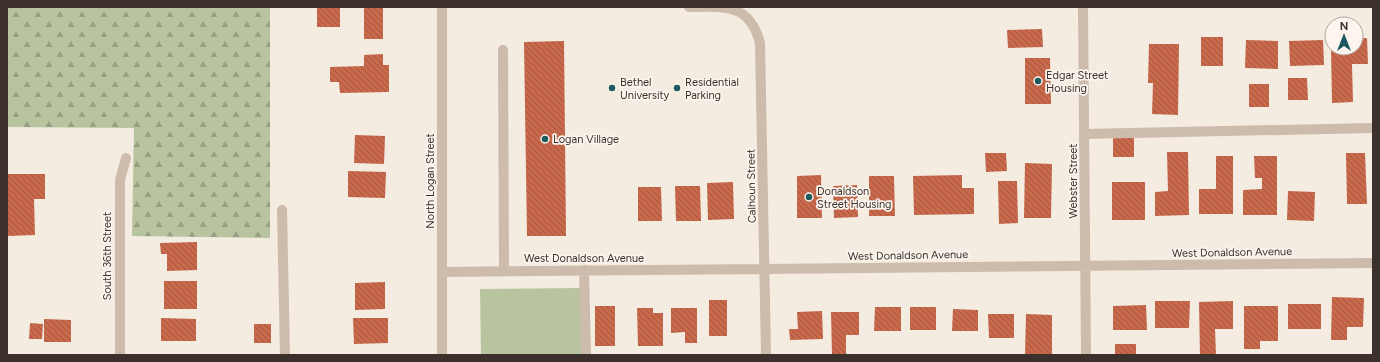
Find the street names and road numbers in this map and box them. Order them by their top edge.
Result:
street label: North Logan Street [424,133,437,229]
street label: Webster Street [1067,143,1080,219]
street label: Calhoun Street [744,149,759,223]
street label: South 36th Street [101,212,114,300]
street label: West Donaldson Avenue [1172,245,1292,260]
street label: West Donaldson Avenue [848,248,968,263]
street label: West Donaldson Avenue [524,252,644,265]

